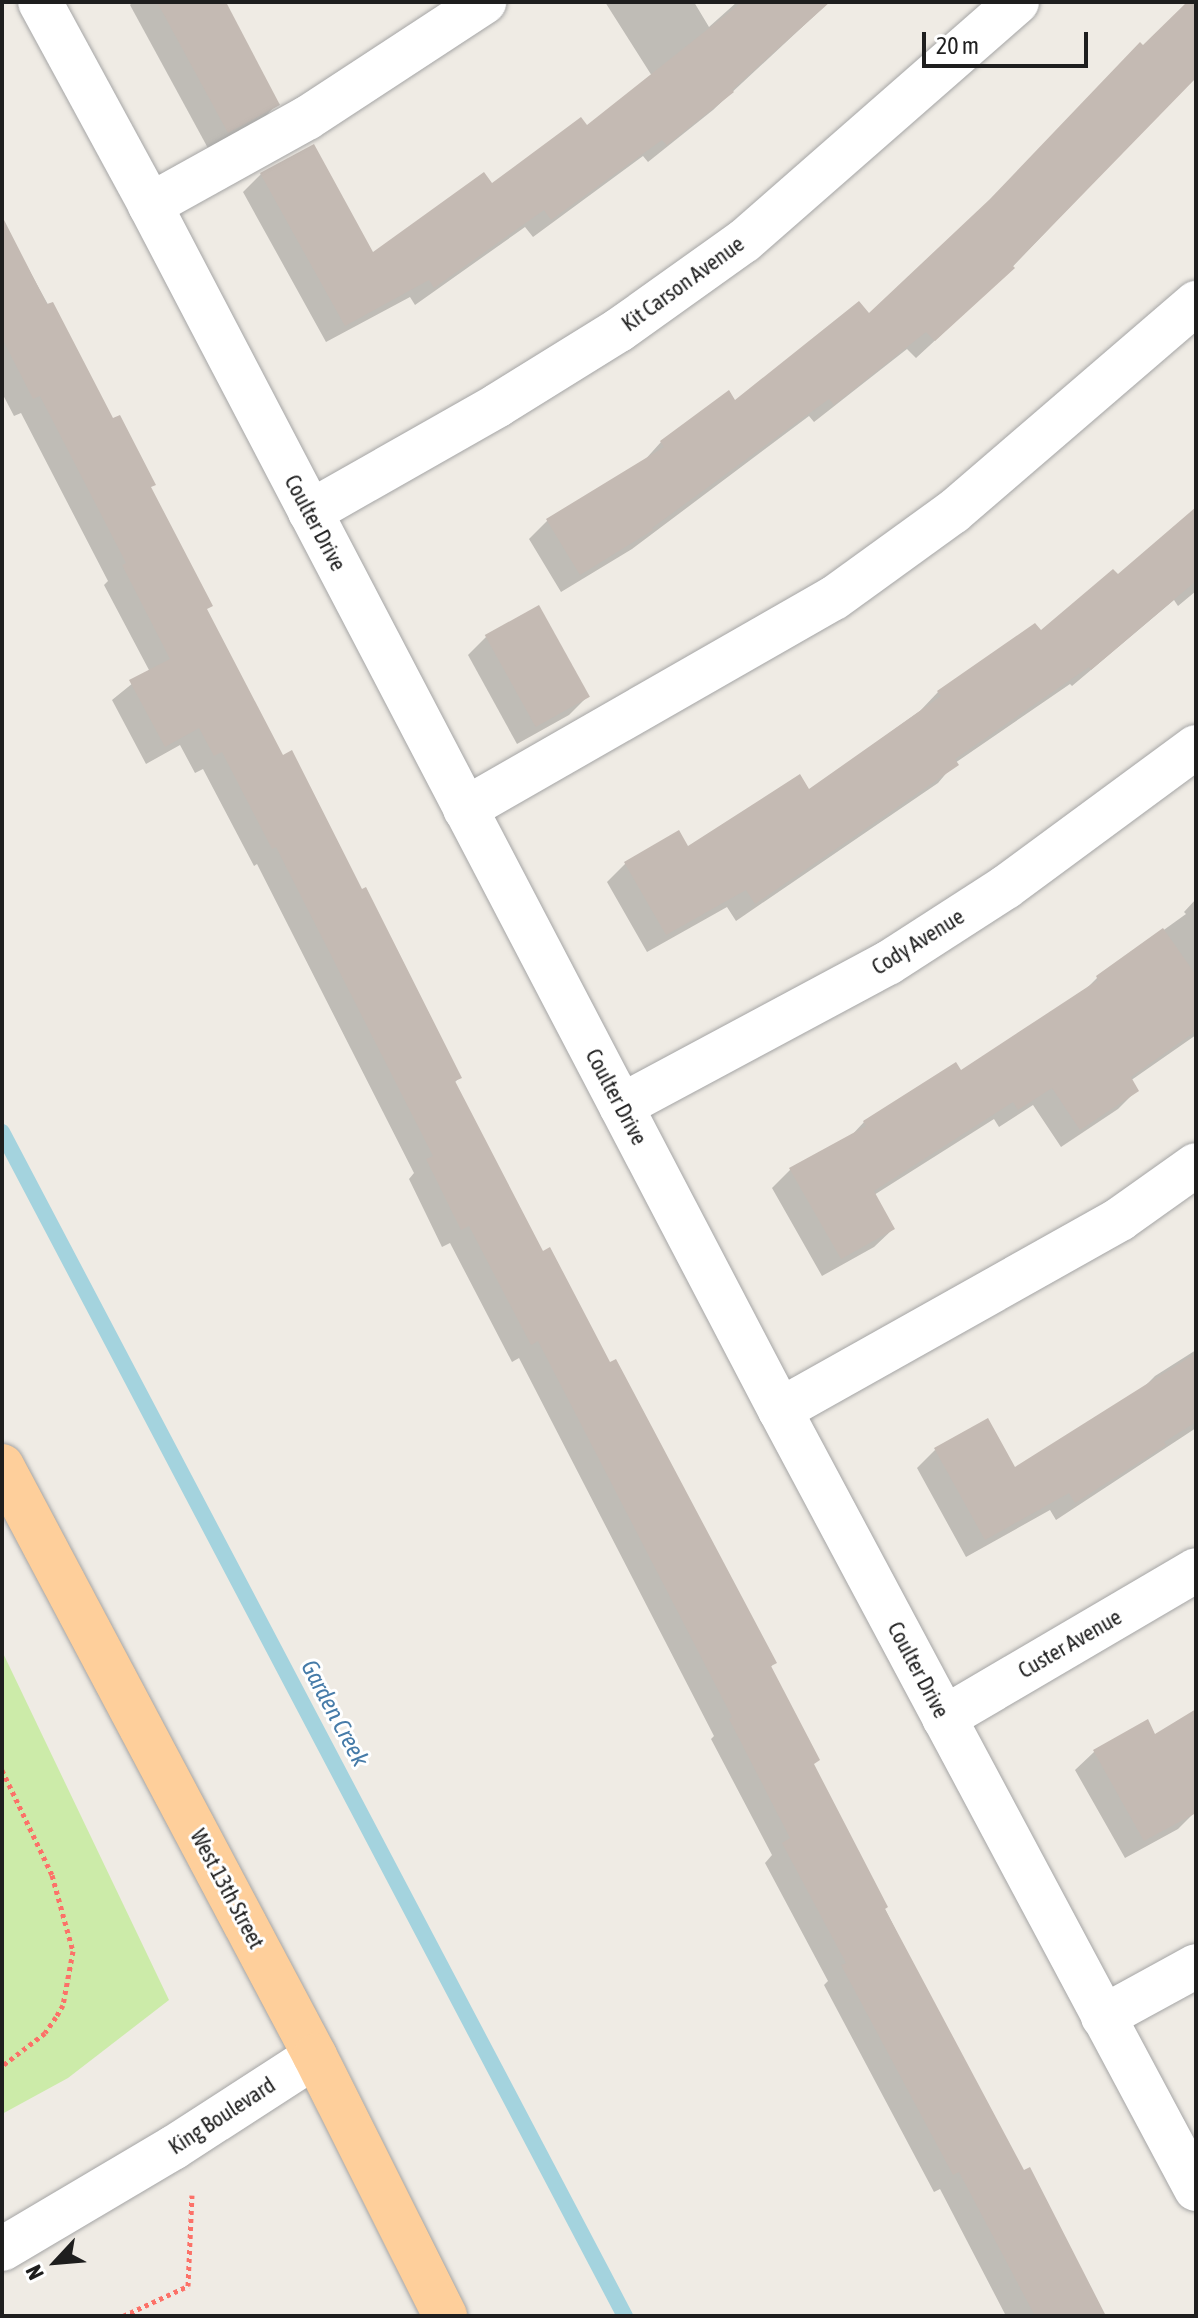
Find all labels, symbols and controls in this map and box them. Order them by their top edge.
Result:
scale bar [926,16,1092,66]
text: 20 m [936,32,979,59]
street label: Kit Carson Avenue [617,231,749,337]
street label: Coulter Drive [279,470,351,576]
street label: Cody Avenue [867,903,969,981]
street label: Coulter Drive [580,1044,652,1150]
street label: Custer Avenue [1014,1604,1126,1684]
street label: Coulter Drive [882,1617,954,1723]
water label: Garden Creek [295,1655,375,1771]
street label: West 13th Street [185,1825,269,1953]
street label: King Boulevard [164,2072,280,2160]
north arrow [16,2222,96,2302]
text: N [20,2261,49,2284]

